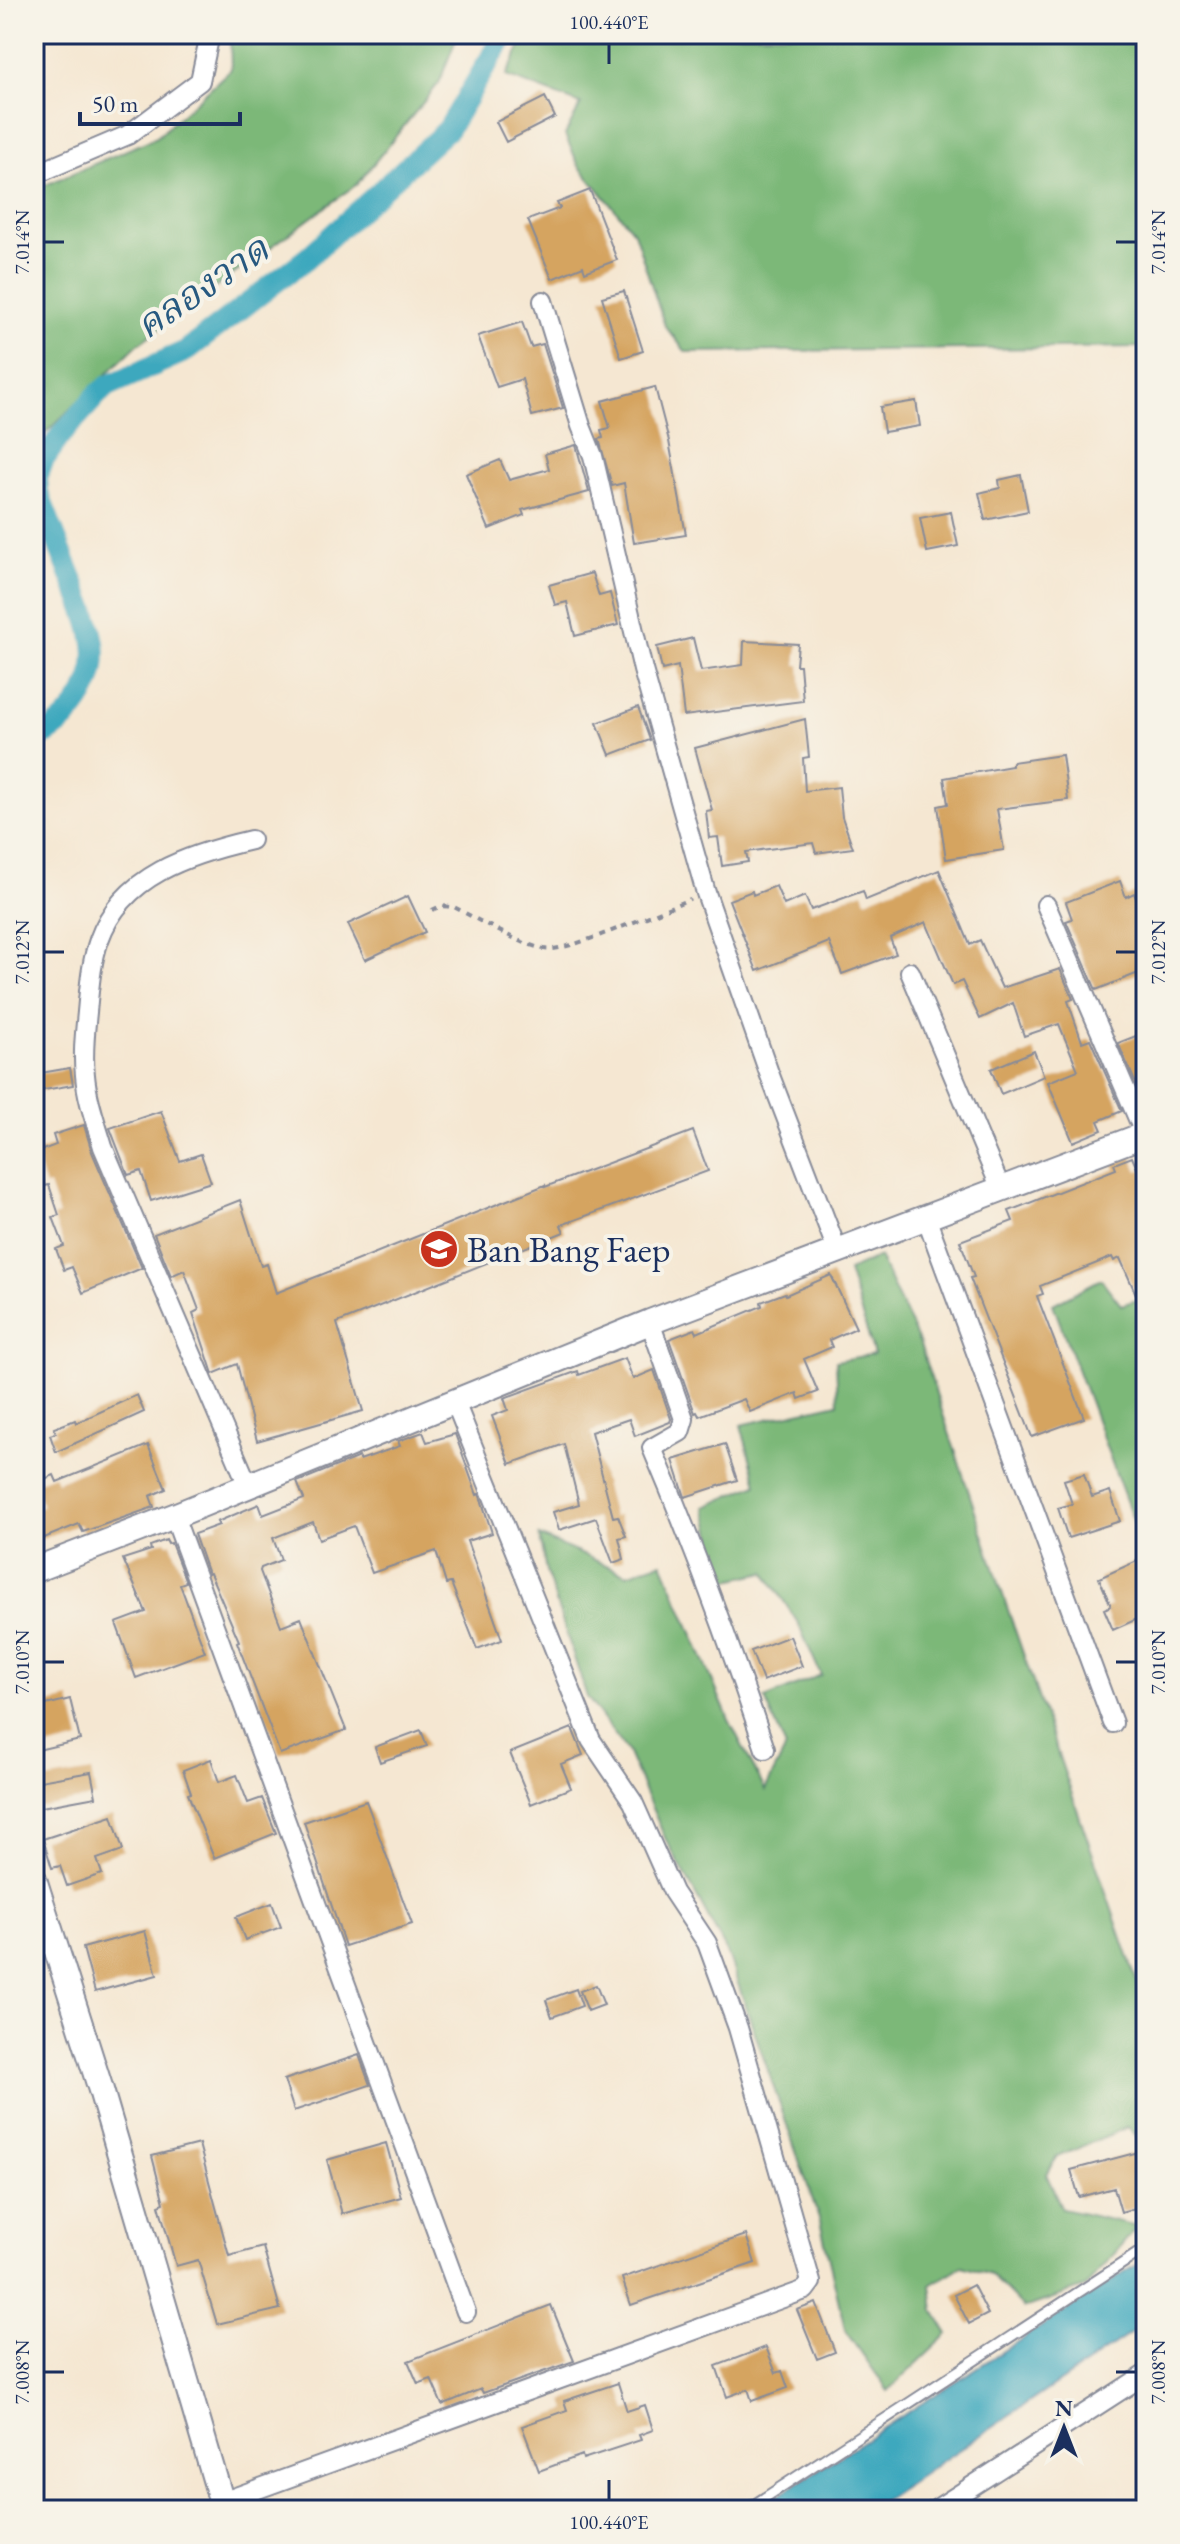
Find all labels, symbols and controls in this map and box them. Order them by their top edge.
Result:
text: 100.440°E [569,9,649,35]
scale bar [80,76,240,126]
text: 50 m [92,88,139,119]
text: 7.014°N [9,210,35,274]
text: 7.014°N [1145,210,1171,274]
water label: คลองวาด [126,223,279,349]
text: 7.012°N [9,920,35,984]
text: 7.012°N [1145,920,1171,984]
place label: Ban Bang Faep [467,1226,671,1273]
school or university icon: Ban Bang Faep [418,1228,460,1270]
text: 7.010°N [9,1630,35,1694]
text: 7.010°N [1145,1630,1171,1694]
text: 7.008°N [9,2340,35,2404]
text: 7.008°N [1145,2340,1171,2404]
north arrow [1024,2388,1104,2468]
text: N [1055,2394,1073,2423]
text: 100.440°E [569,2509,649,2535]

